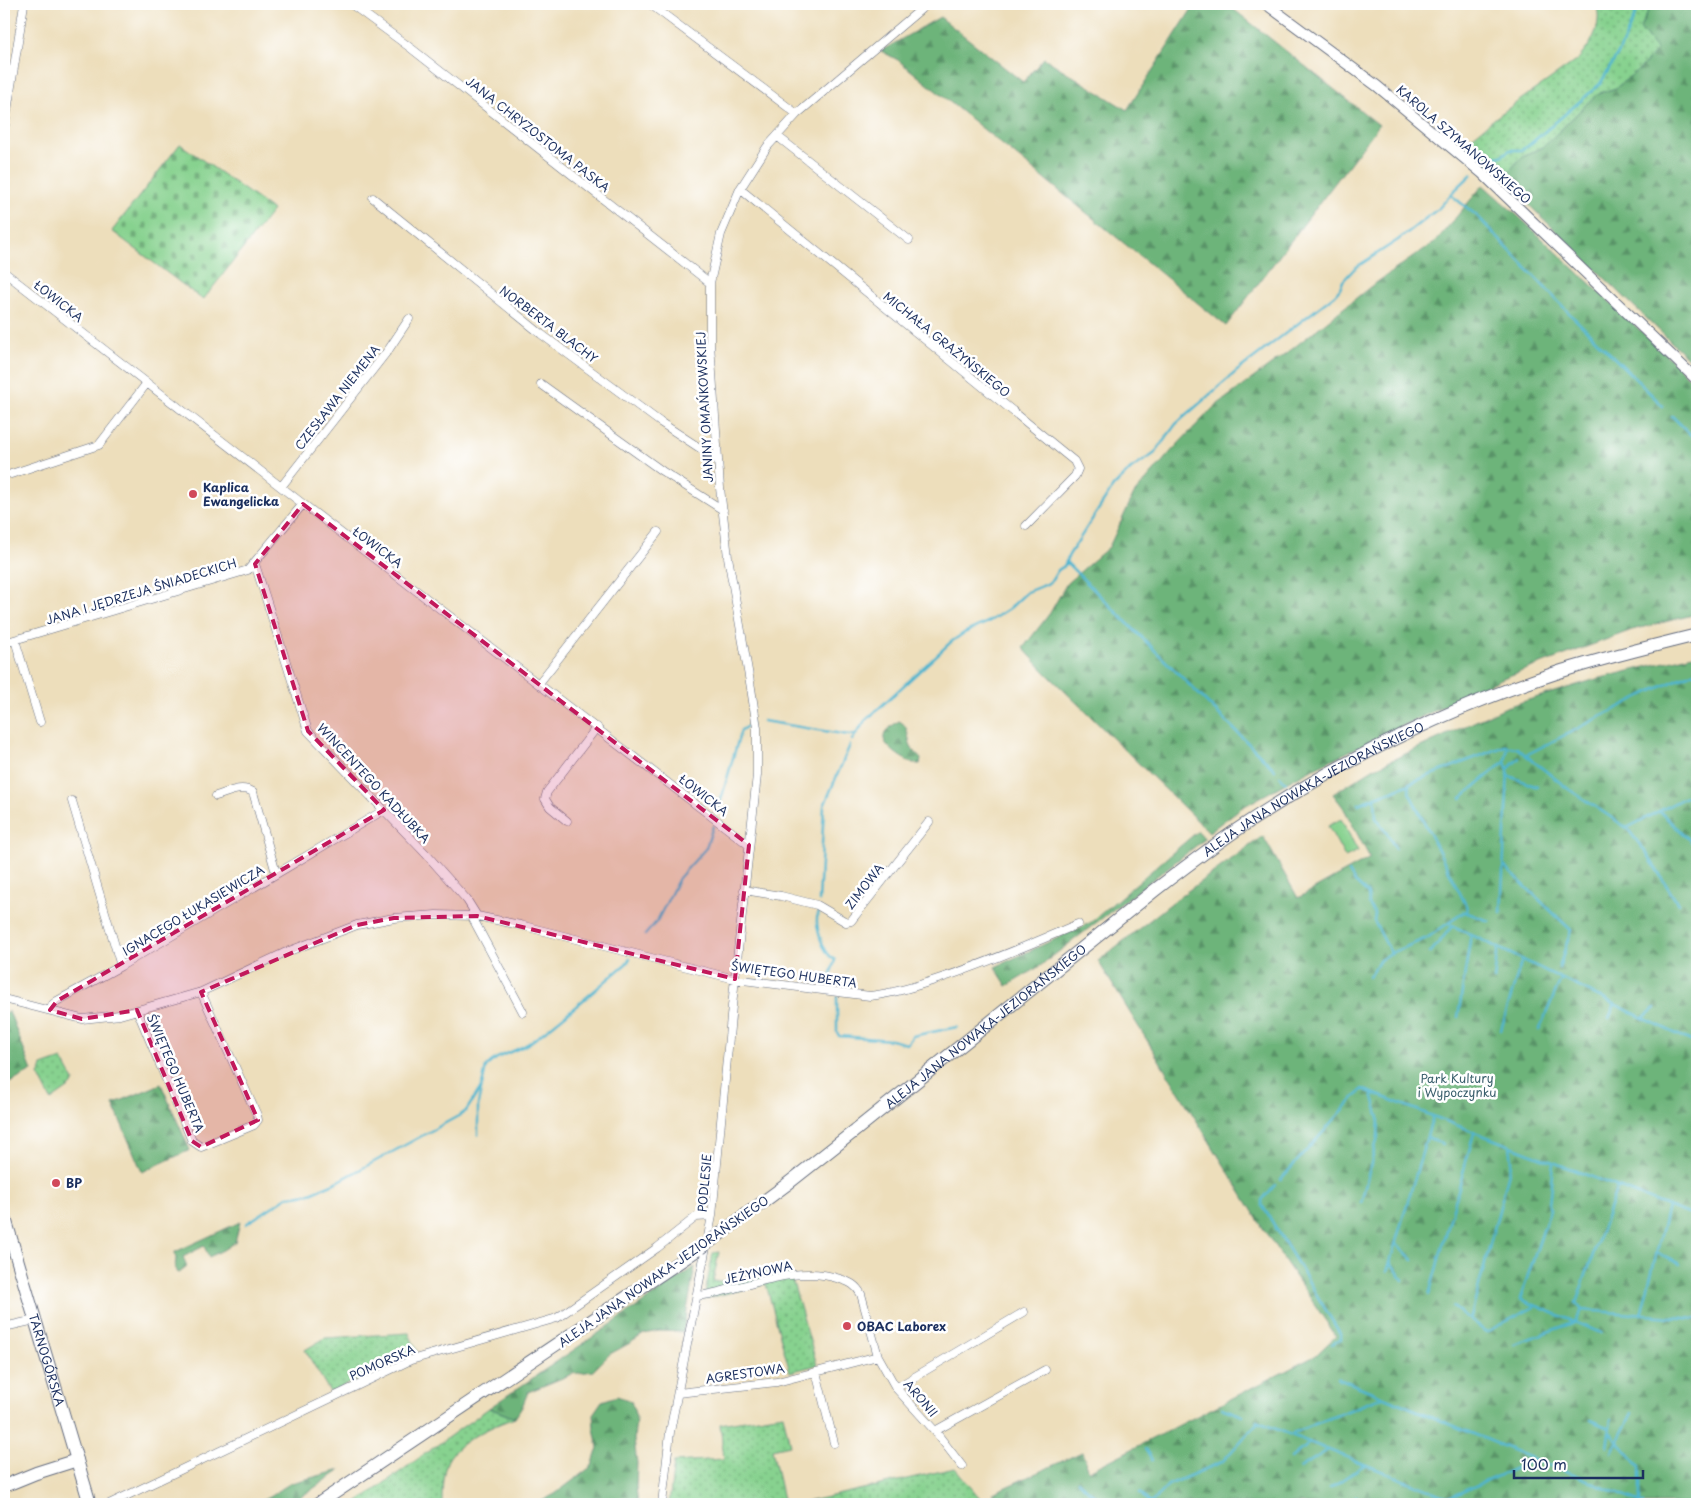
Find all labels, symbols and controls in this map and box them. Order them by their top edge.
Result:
street label: JANA CHRYZOSTOMA PASKA [462,72,614,196]
street label: KAROLA SZYMANOWSKIEGO [1393,80,1535,208]
street label: ŁOWICKA [30,275,87,326]
street label: NORBERTA BLACHY [496,281,602,367]
street label: MICHAŁA GRAŻYŃSKIEGO [880,287,1014,401]
street label: JANINY OMAŃKOWSKIEJ [691,331,717,483]
street label: CZESŁAWA NIEMENA [290,341,384,453]
place label: Kaplica Ewangelicka [203,478,279,510]
marker: Kaplica Ewangelicka [187,488,199,500]
street label: ŁOWICKA [349,522,407,572]
street label: JANA I JĘDRZEJA ŚNIADECKICH [43,553,239,629]
street label: ALEJA JANA NOWAKA-JEZIORAŃSKIEGO [1199,717,1427,860]
street label: WINCENTEGO KADŁUBKA [313,719,435,847]
street label: ŁOWICKA [675,769,732,820]
street label: ZIMOWA [840,859,888,913]
street label: IGNACEGO ŁUKASIEWICZA [119,860,267,960]
street label: ALEJA JANA NOWAKA-JEZIORAŃSKIEGO [881,940,1090,1112]
street label: ŚWIĘTEGO HUBERTA [730,956,858,992]
street label: ŚWIĘTEGO HUBERTA [143,1011,209,1135]
park label: Park Kultury i Wypoczynku [1417,1069,1497,1101]
street label: PODLESIE [692,1153,716,1213]
place label: BP [66,1174,82,1192]
marker: BP [50,1177,62,1189]
street label: ALEJA JANA NOWAKA-JEZIORAŃSKIEGO [554,1191,772,1351]
street label: JEŻYNOWA [722,1256,794,1288]
street label: TARNOGÓRSKA [25,1311,69,1408]
place label: OBAC Laborex [857,1317,946,1335]
marker: OBAC Laborex [841,1320,853,1332]
street label: POMORSKA [346,1340,418,1384]
street label: AGRESTOWA [704,1359,786,1387]
street label: ARONII [900,1375,942,1421]
scale bar [1514,1448,1642,1480]
text: 100 m [1521,1452,1567,1475]

